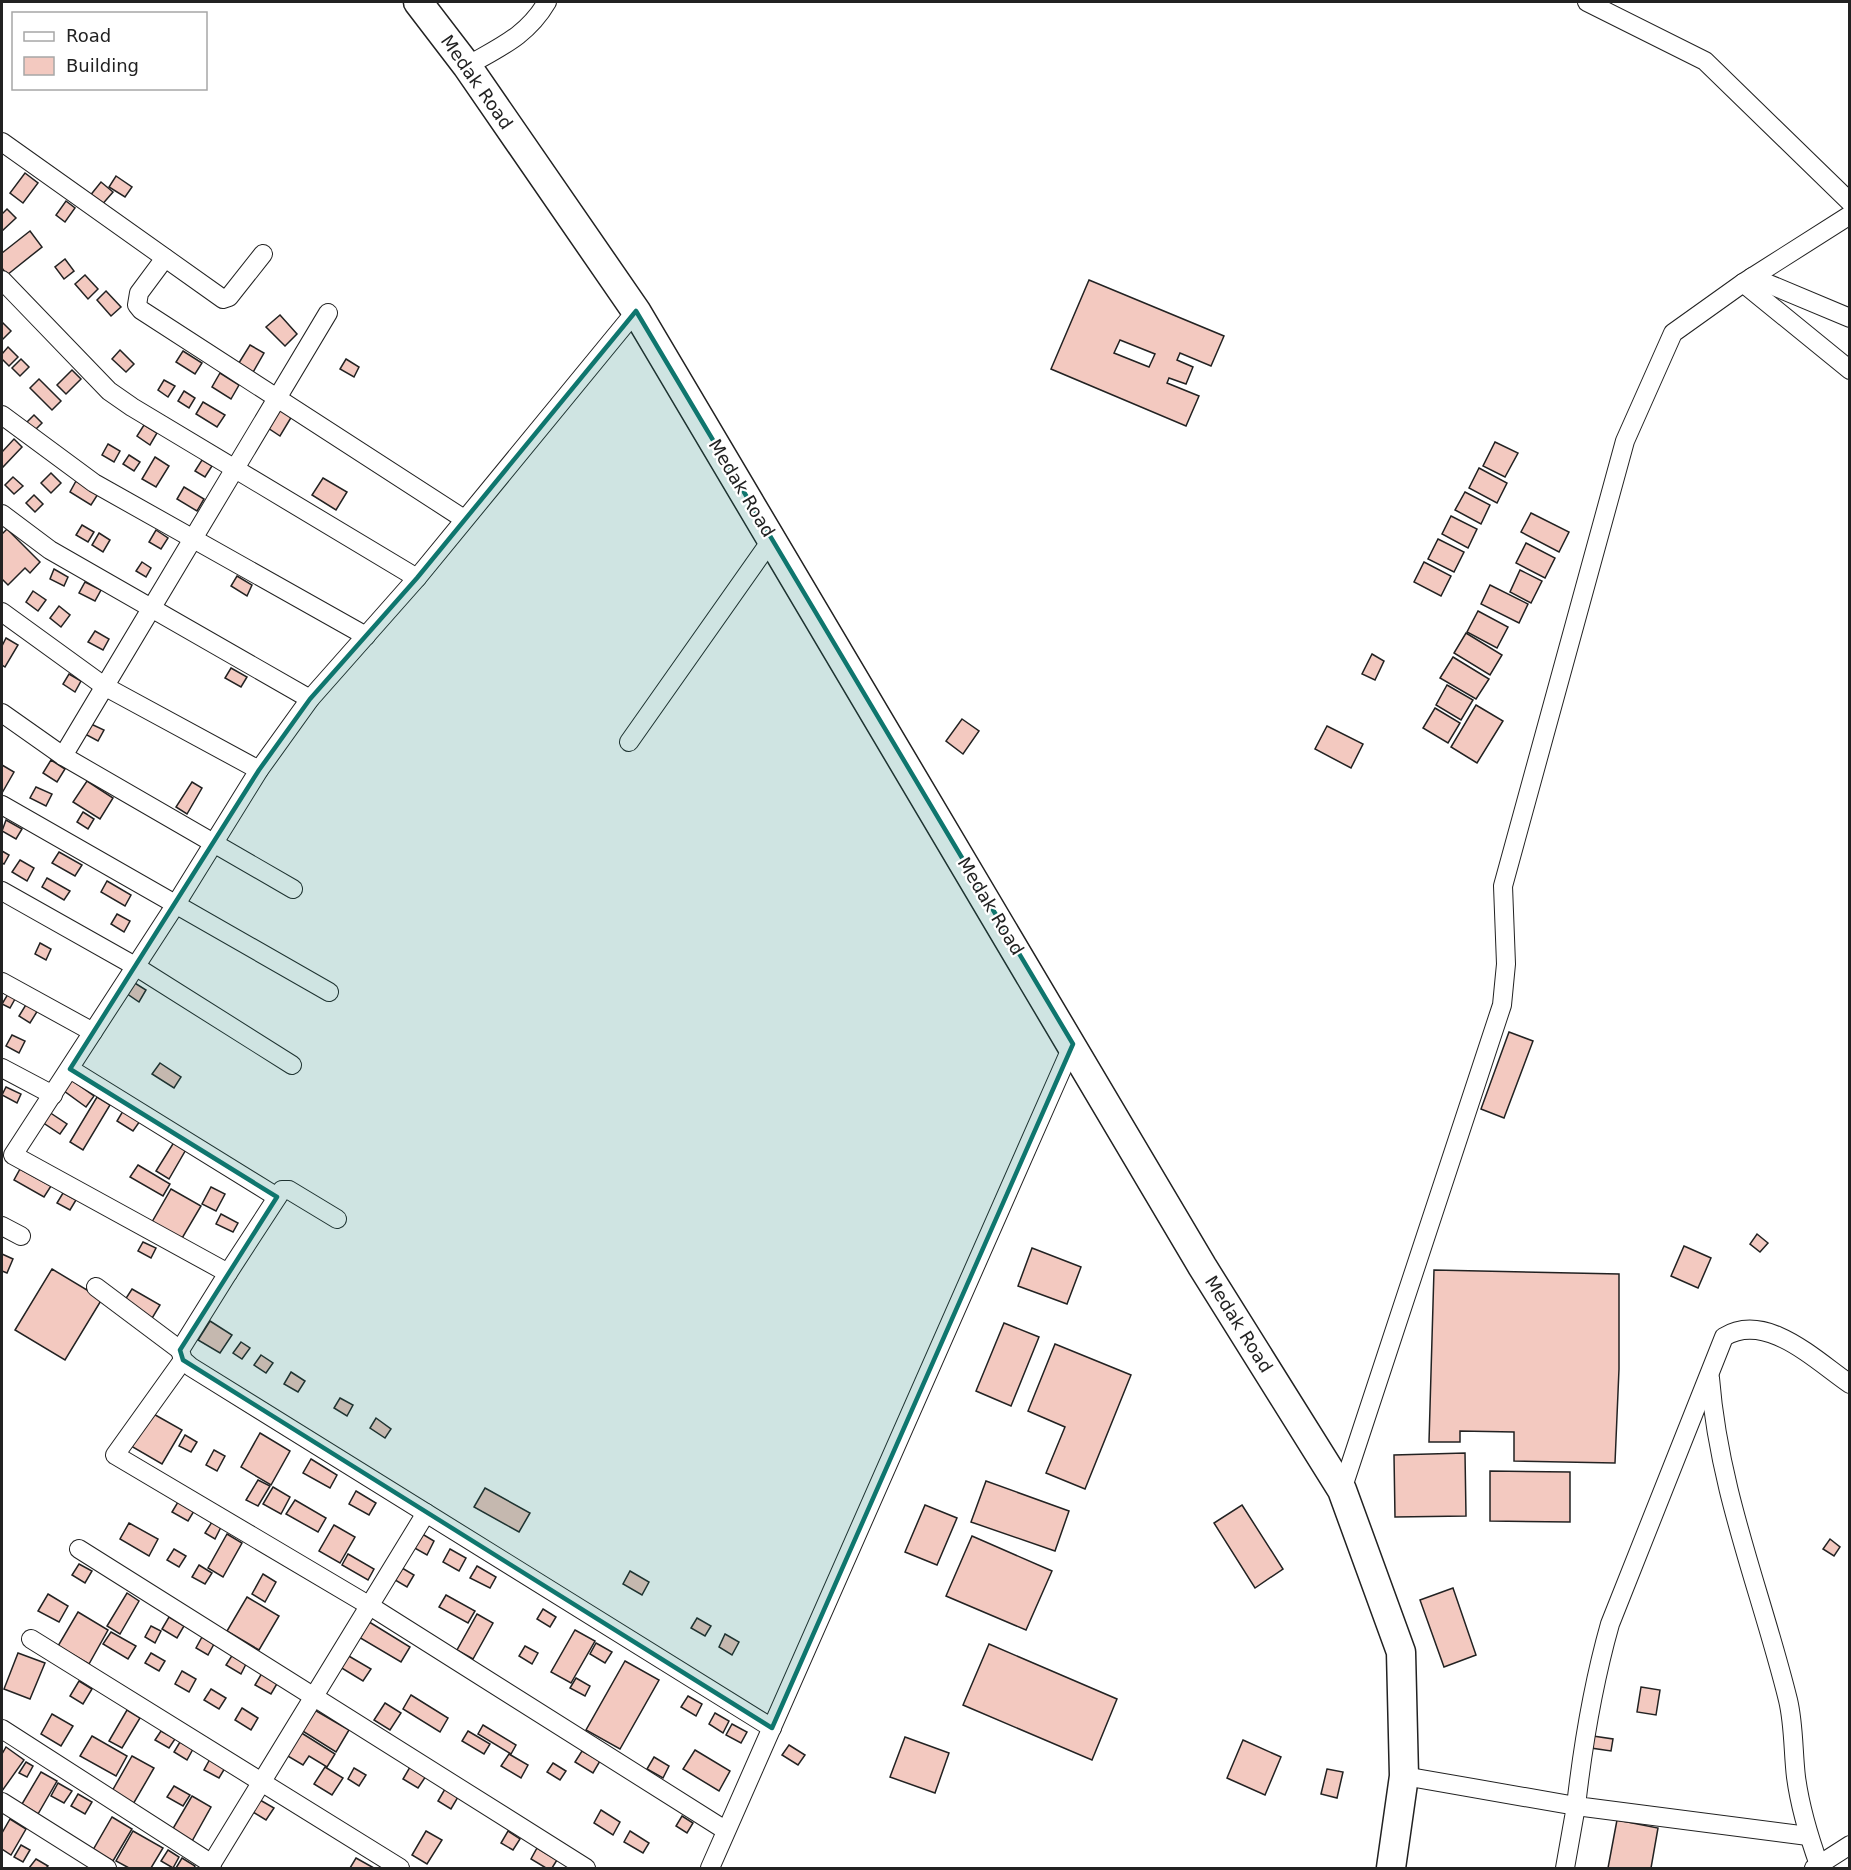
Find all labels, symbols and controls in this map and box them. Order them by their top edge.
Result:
legend [12,12,207,90]
text: Road [66,25,111,46]
street label: Medak Road [437,31,517,133]
text: Building [66,55,139,76]
street label: Medak Road [705,435,779,541]
street label: Medak Road [954,853,1028,959]
street label: Medak Road [1201,1272,1277,1376]

